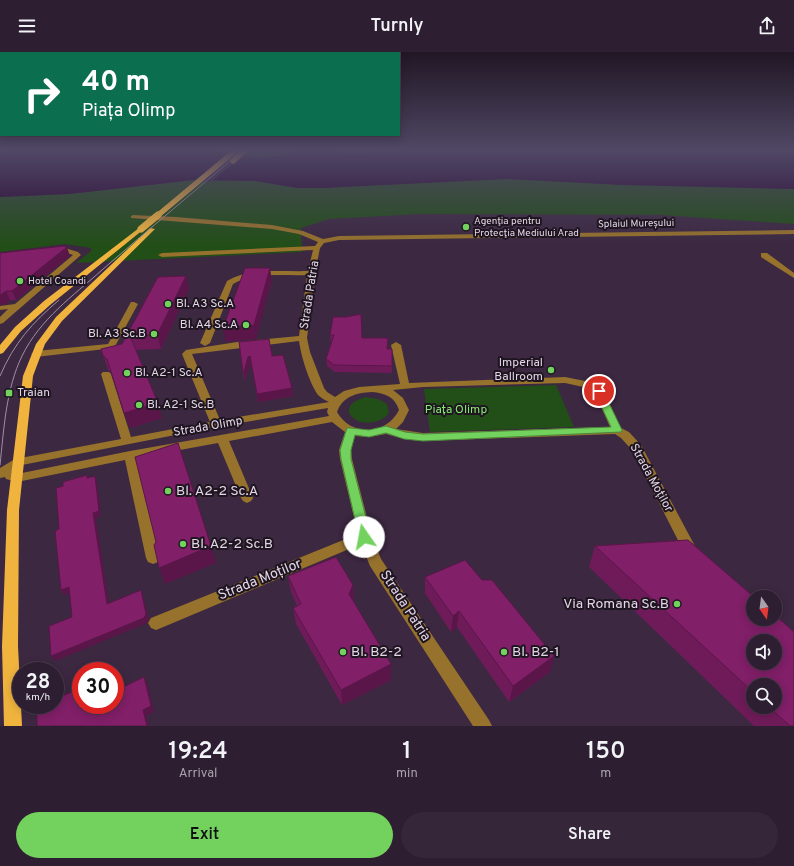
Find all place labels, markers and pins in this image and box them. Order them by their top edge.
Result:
place label: Agenţia pentru Protecţia Mediului Arad [474,215,579,240]
marker: Agenţia pentru Protecţia Mediului Arad [461,222,471,232]
place label: Hotel Coandi [28,275,86,288]
marker: Hotel Coandi [15,276,25,286]
place label: Bl. A3 Sc.A [176,296,234,312]
marker: Bl. A3 Sc.A [163,299,173,309]
place label: Bl. A4 Sc.A [180,317,238,333]
marker: Bl. A4 Sc.A [241,320,251,330]
place label: Bl. A3 Sc.B [88,326,146,342]
marker: Bl. A3 Sc.B [149,329,159,339]
place label: Imperial Ballroom [494,355,543,385]
place label: Bl. A2-1 Sc.A [135,365,203,381]
marker: Imperial Ballroom [546,365,556,375]
marker: Bl. A2-1 Sc.A [122,368,132,378]
pin [582,374,616,408]
place label: Traian [17,385,50,401]
marker: Traian [4,388,14,398]
place label: Bl. A2-1 Sc.B [147,397,214,413]
marker: Bl. A2-1 Sc.B [134,400,144,410]
place label: Bl. A2-2 Sc.A [176,483,258,500]
marker: Bl. A2-2 Sc.A [163,486,173,496]
place label: Bl. A2-2 Sc.B [191,536,273,553]
marker: Bl. A2-2 Sc.B [178,539,188,549]
place label: Via Romana Sc.B [563,596,669,613]
marker: Via Romana Sc.B [672,599,682,609]
place label: Bl. B2-2 [351,644,402,661]
place label: Bl. B2-1 [512,644,560,661]
marker: Bl. B2-2 [338,647,348,657]
marker: Bl. B2-1 [499,647,509,657]

